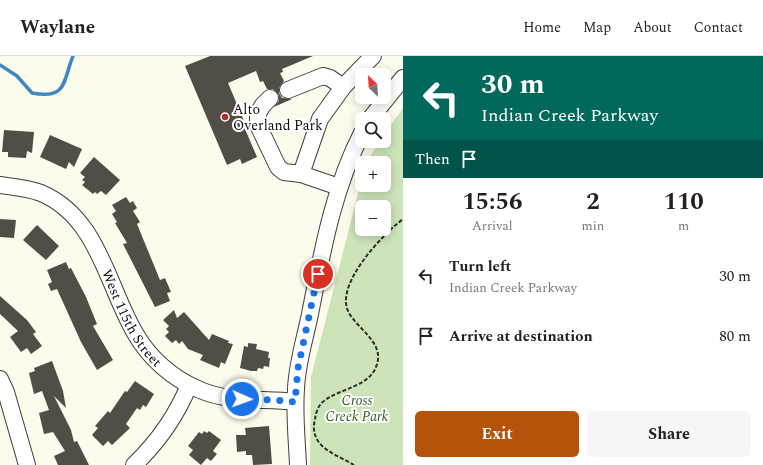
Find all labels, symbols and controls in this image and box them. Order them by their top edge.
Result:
text: Waylane [20,13,95,42]
text: Home [523,17,561,38]
text: Map [583,17,611,38]
text: About [633,17,672,38]
text: Contact [694,17,743,38]
text: 30 m [481,63,545,106]
north arrow [355,68,391,104]
map controls [355,68,391,236]
icon: left [415,72,467,124]
place label: Alto Overland Park [233,99,323,136]
text: Indian Creek Parkway [481,102,658,129]
marker: Alto Overland Park [220,112,230,122]
button: search [355,112,391,148]
text: Then [415,148,450,171]
icon: arrive [458,148,480,170]
button: + [355,156,391,192]
text: 15:56 [462,184,522,220]
text: 2 [586,184,600,220]
text: 110 [663,184,704,220]
button: − [355,200,391,236]
text: Arrival [472,216,513,236]
text: min [582,216,604,236]
text: m [678,216,689,236]
text: Turn left [449,255,511,278]
pin [301,257,335,291]
icon: arrive [307,263,329,285]
icon: left [415,265,437,287]
text: 30 m [719,265,751,288]
street label: West 115th Street [96,266,167,372]
text: Indian Creek Parkway [449,278,577,298]
icon: arrive [415,325,437,347]
text: Arrive at destination [449,325,593,348]
text: 80 m [719,325,751,348]
position arrow [221,378,263,420]
park label: Cross Creek Park [326,390,389,427]
button: Exit [415,411,579,457]
button: Share [587,411,751,457]

